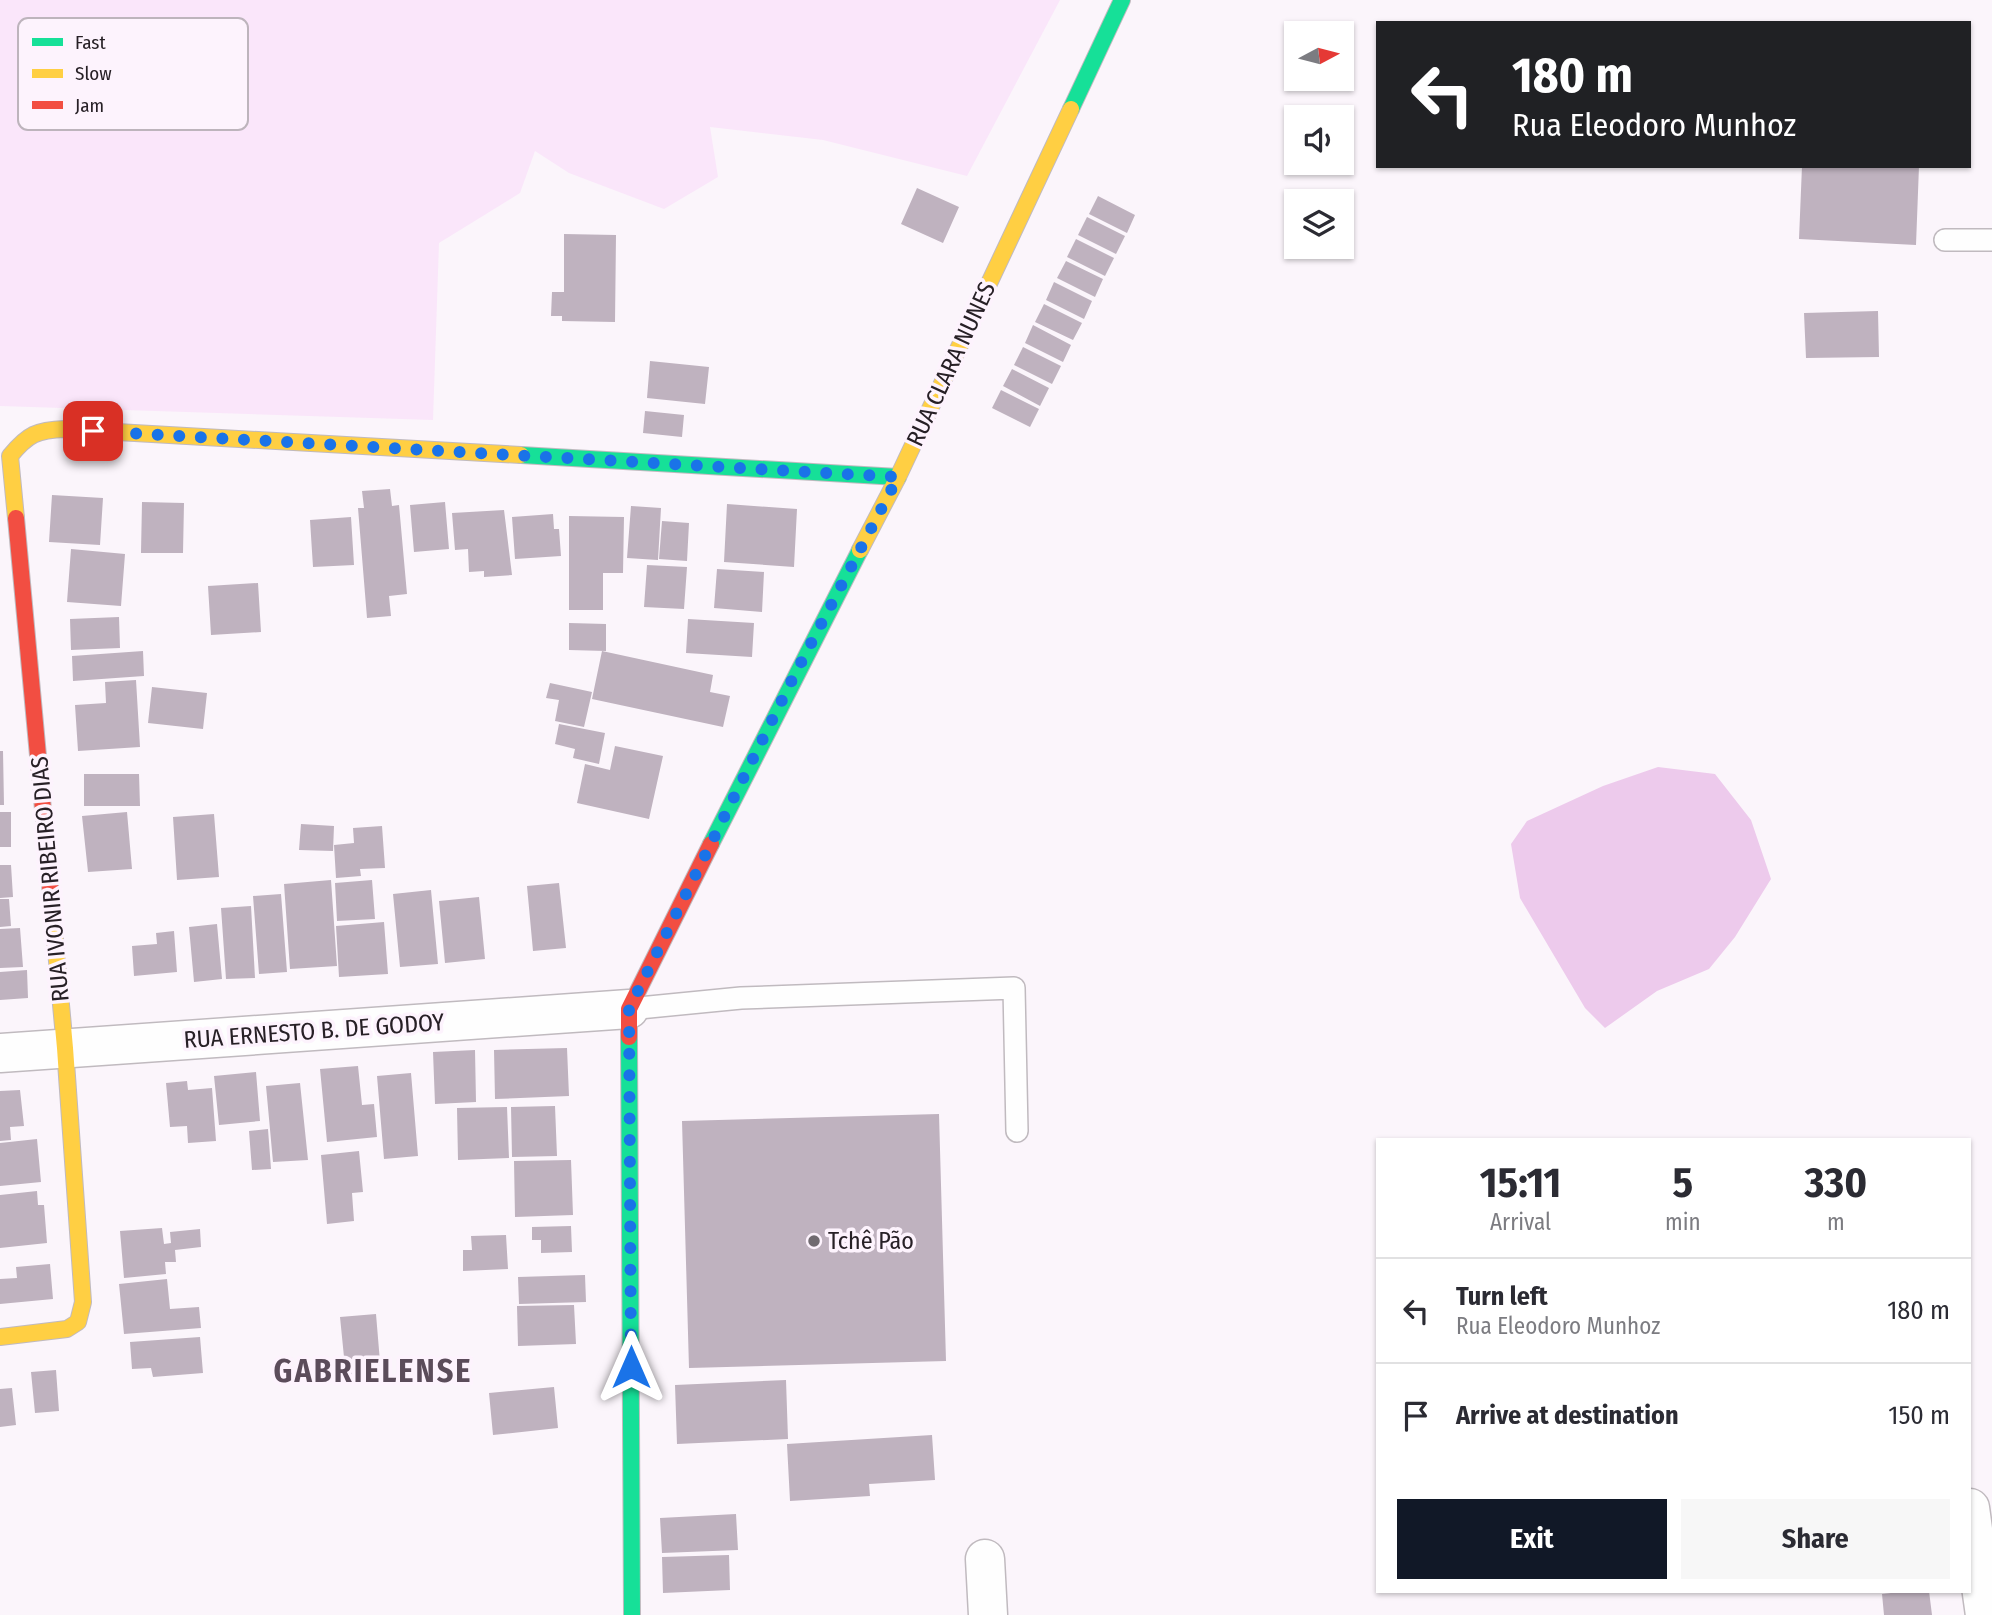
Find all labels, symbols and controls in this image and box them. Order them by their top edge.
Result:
legend [18,18,248,130]
north arrow [1284,21,1354,91]
map controls [1284,21,1354,259]
text: Fast [75,31,106,54]
text: 180 m [1512,46,1633,105]
icon: left [1397,49,1488,140]
text: Slow [75,62,112,85]
text: Jam [75,94,104,117]
button: sound [1284,105,1354,175]
text: Rua Eleodoro Munhoz [1512,106,1796,144]
button: layers [1284,189,1354,259]
street label: RUA CLARA NUNES [901,277,1001,451]
pin [63,401,123,461]
icon: arrive [74,412,112,450]
street label: RUA IVONIR RIBEIRO DIAS [25,755,75,1003]
street label: RUA ERNESTO B. DE GODOY [183,1008,445,1054]
text: 15:11 [1480,1158,1561,1208]
text: 5 [1673,1158,1693,1208]
text: 330 [1804,1158,1867,1208]
text: Arrival [1490,1208,1551,1236]
text: min [1665,1208,1701,1236]
text: m [1827,1208,1845,1236]
place label: Tchê Pão [828,1227,914,1255]
marker: Tchê Pão [806,1233,822,1249]
text: Turn left [1456,1281,1548,1312]
icon: left [1397,1292,1435,1330]
text: 180 m [1887,1295,1950,1326]
text: Rua Eleodoro Munhoz [1456,1312,1660,1340]
position arrow [594,1330,668,1404]
district label: GABRIELENSE [274,1352,472,1390]
icon: arrive [1397,1397,1435,1435]
text: Arrive at destination [1456,1400,1679,1431]
text: 150 m [1888,1400,1950,1431]
button: Exit [1397,1499,1667,1579]
button: Share [1681,1499,1950,1579]

